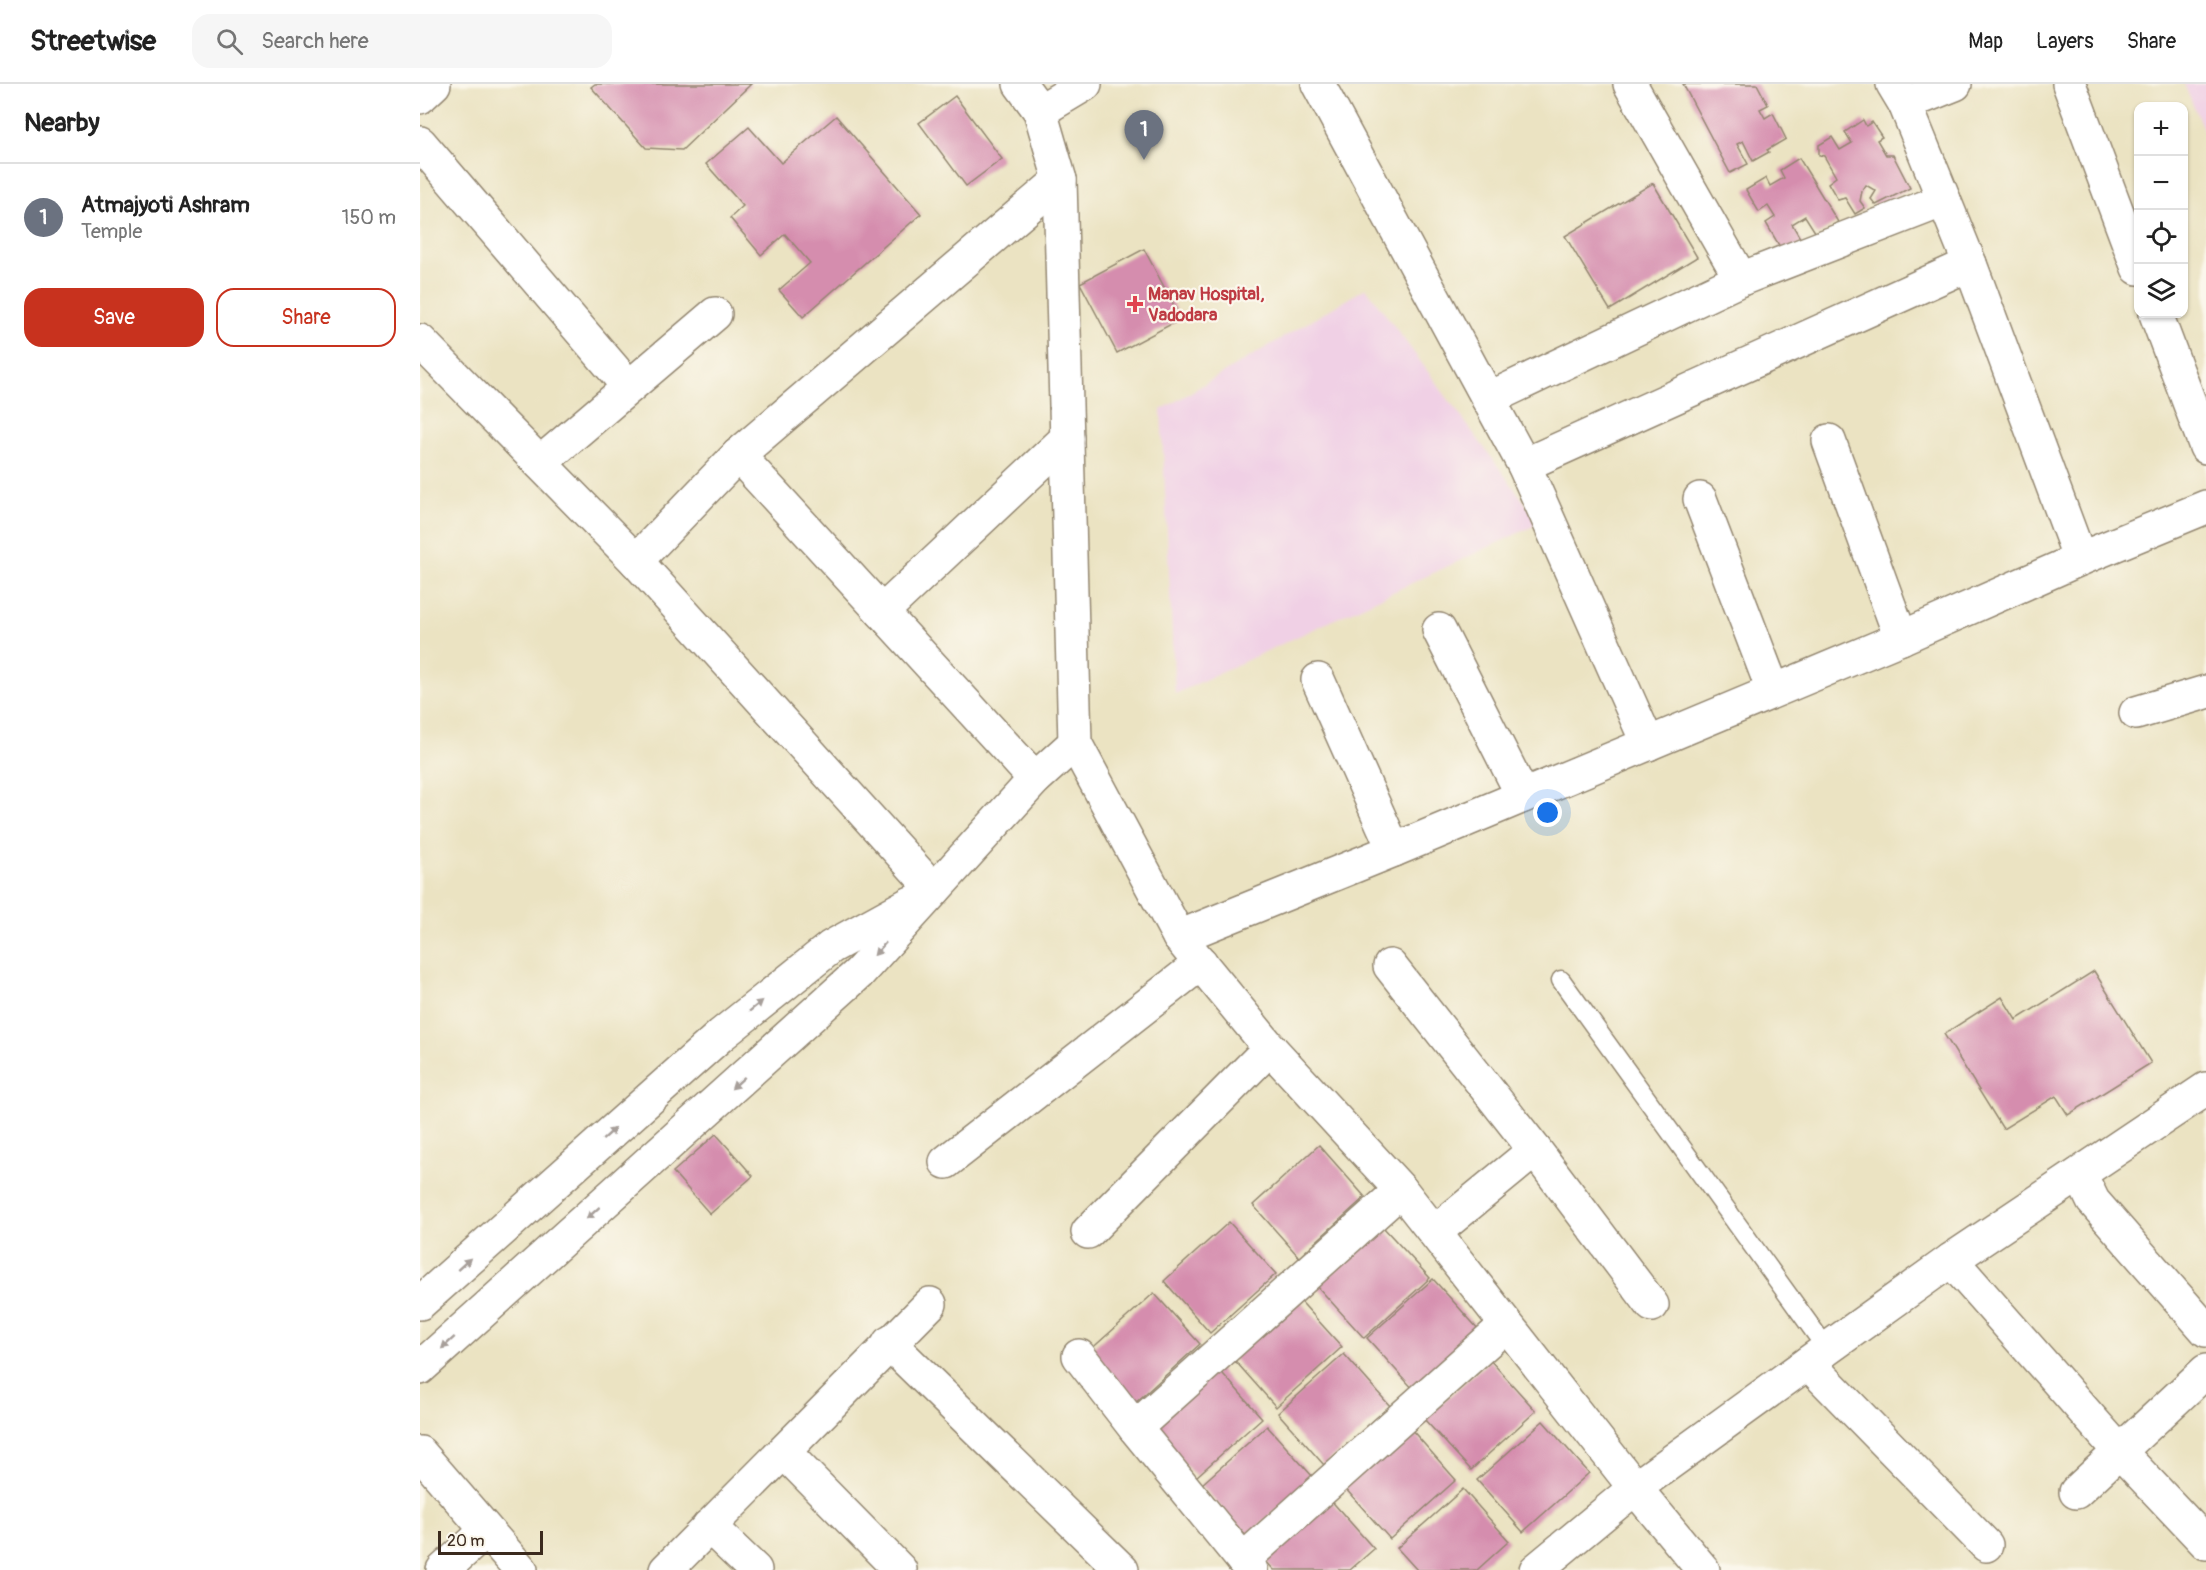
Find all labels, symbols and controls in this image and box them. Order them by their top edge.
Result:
search box [192,14,612,68]
text: Streetwise [30,24,156,59]
icon: search [213,25,246,58]
text: Search here [261,27,369,55]
text: Map [1968,28,2003,55]
text: Layers [2036,28,2094,55]
text: Share [2127,28,2176,55]
map controls [2134,102,2188,318]
button: + [2134,102,2188,156]
text: Nearby [24,107,100,139]
pin: 1 [1124,110,1164,160]
button: − [2134,156,2188,210]
text: Atmajyoti Ashram [81,191,250,219]
text: 1 [40,205,47,230]
text: 150 m [342,205,396,230]
button: locate [2134,210,2188,264]
text: Temple [81,219,142,244]
button: layers [2134,264,2188,318]
place label: Manav Hospital, Vadodara [1148,283,1265,327]
button: Save [24,288,204,347]
button: Share [216,288,396,347]
marker: Manav Hospital, Vadodara [1126,295,1144,313]
your location [1533,798,1562,827]
one-way arrow [874,941,887,956]
one-way arrow [748,1000,764,1013]
one-way arrow [732,1075,746,1089]
one-way arrow [601,1128,616,1141]
one-way arrow [586,1206,601,1219]
one-way arrow [456,1258,471,1271]
one-way arrow [441,1336,456,1349]
scale bar [438,1528,543,1556]
text: 20 m [447,1531,485,1551]

